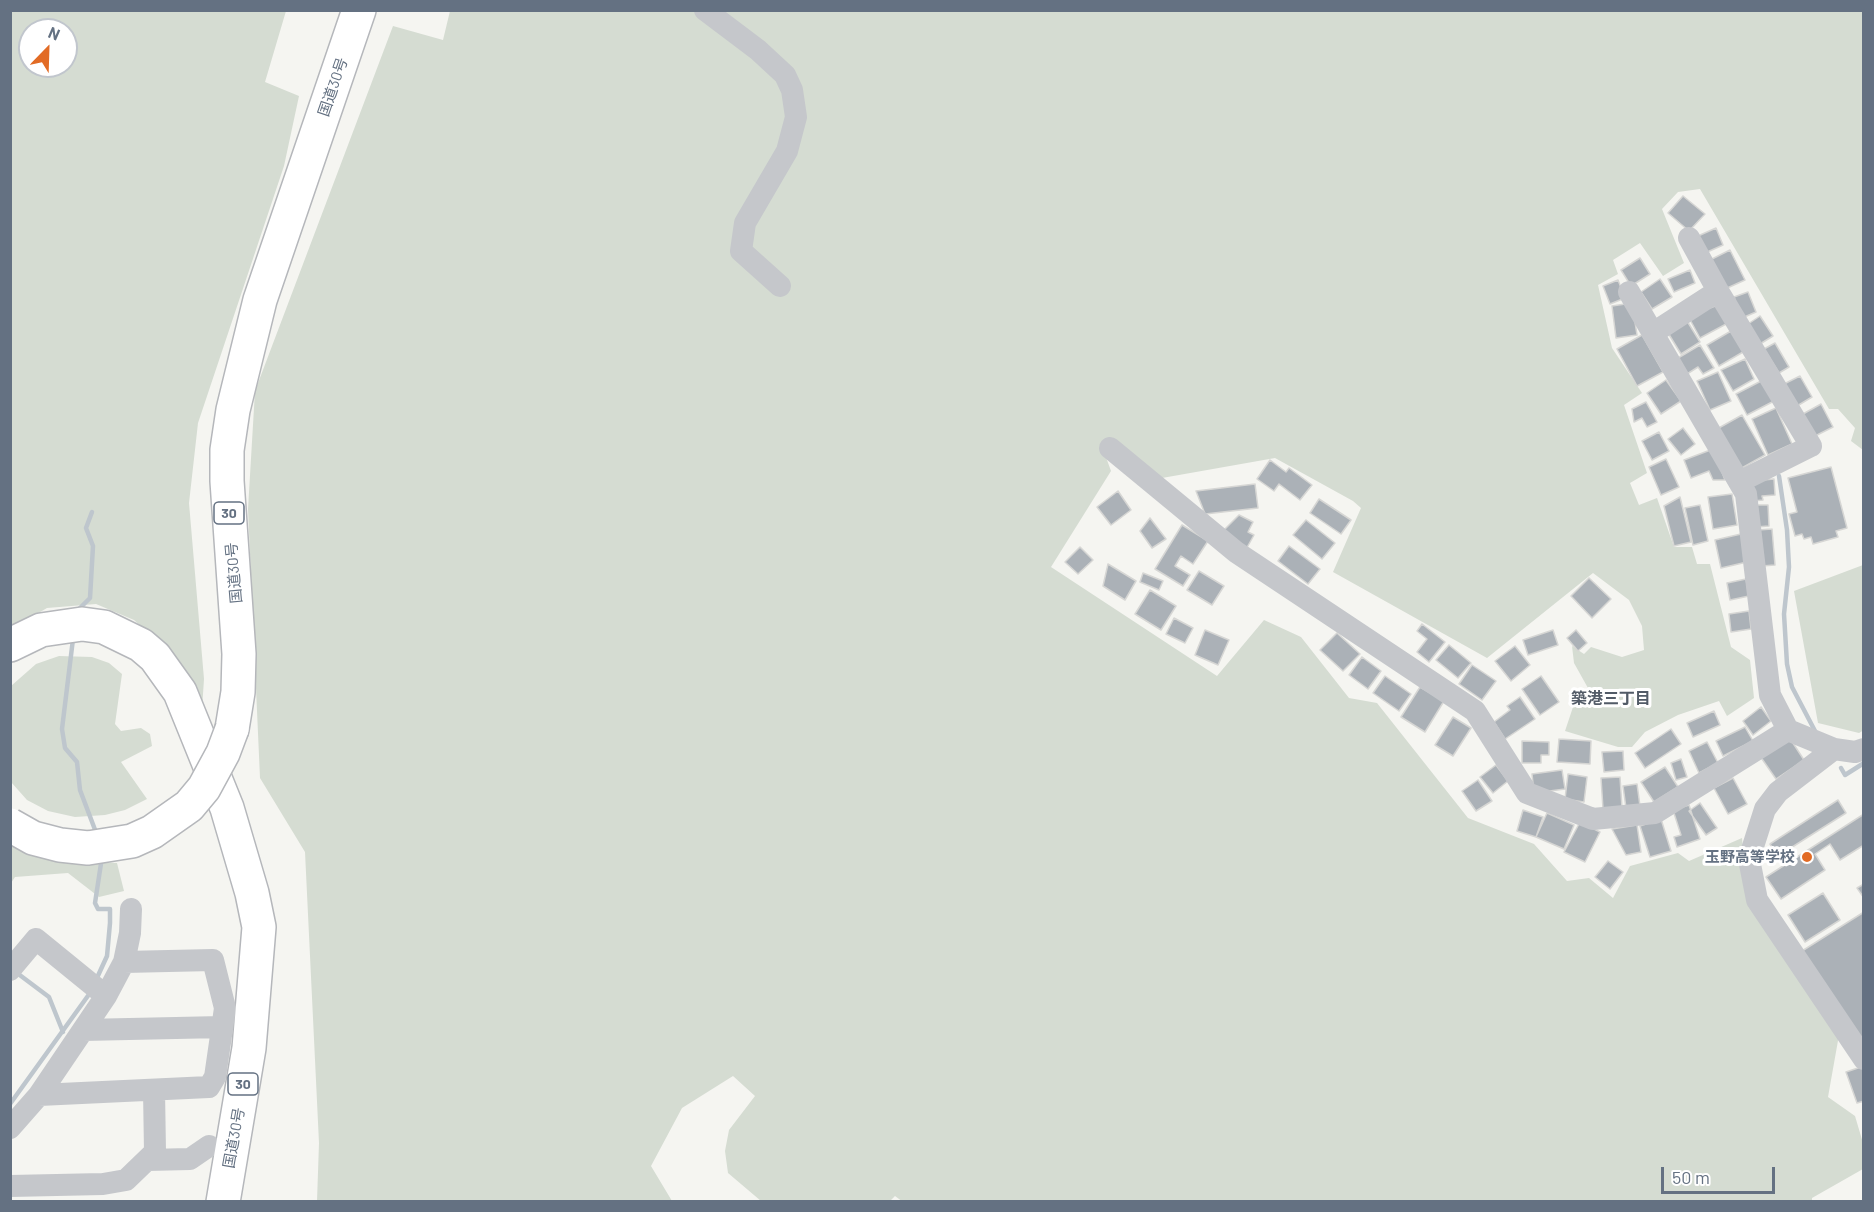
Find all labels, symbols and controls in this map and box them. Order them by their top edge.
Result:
north arrow [18,18,78,78]
text: N [46,22,63,44]
street label: 国道30号 [315,55,351,119]
road number: 30 [214,502,244,524]
street label: 国道30号 [222,542,246,604]
district label: 築港三丁目 [1571,689,1651,709]
place label: 玉野高等学校 [1705,848,1795,866]
marker: 玉野高等学校 [1800,850,1814,864]
road number: 30 [228,1073,258,1095]
street label: 国道30号 [220,1106,248,1170]
scale bar [1664,1155,1778,1193]
text: 50 m [1672,1166,1710,1188]

